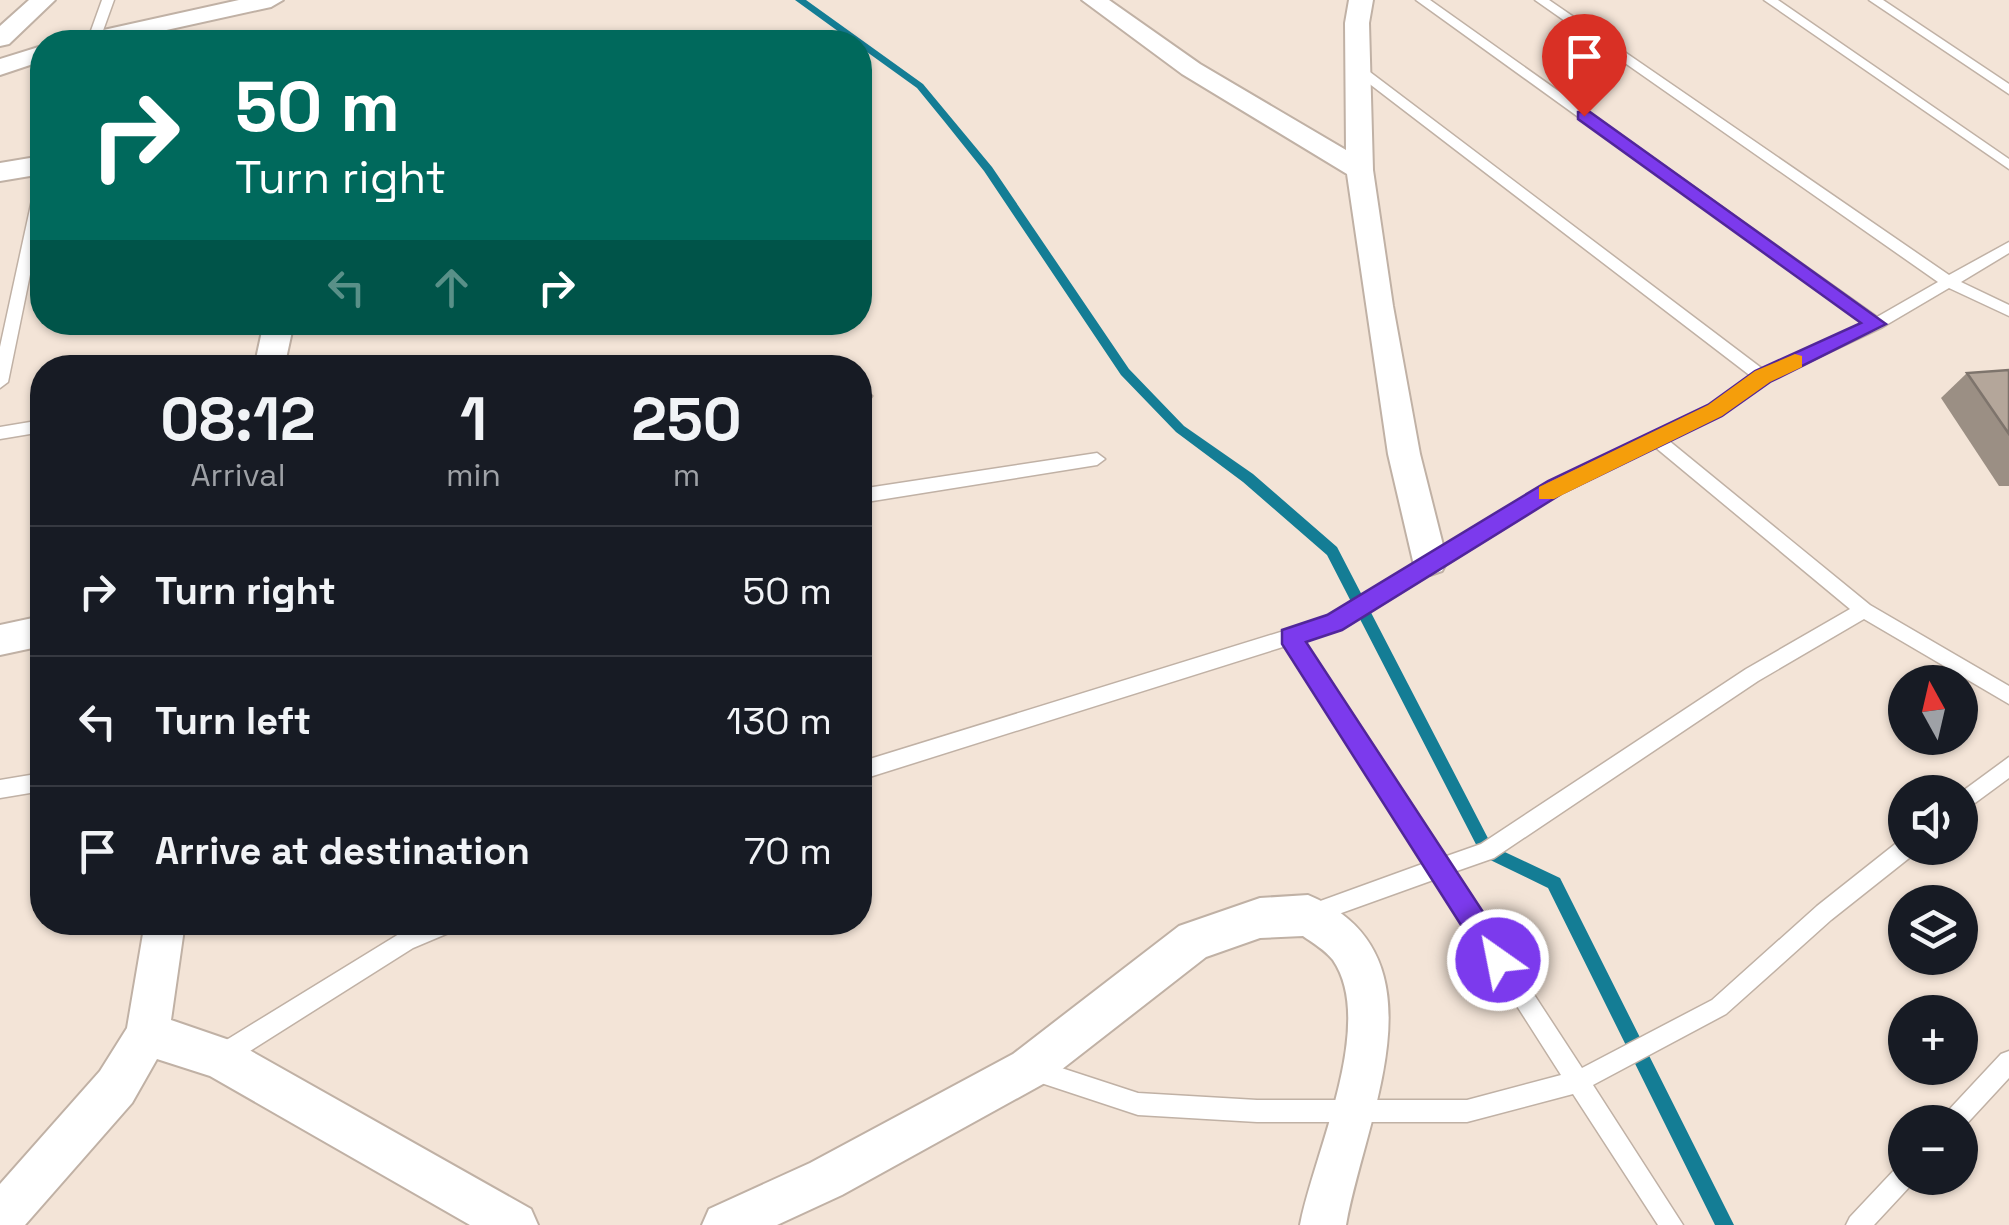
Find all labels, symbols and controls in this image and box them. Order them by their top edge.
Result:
pin [1542,14,1627,117]
icon: arrive [1557,29,1612,84]
text: 50 m [235,62,400,151]
icon: right [70,70,200,200]
text: Turn right [235,149,446,206]
icon: left [319,260,374,315]
icon: ahead [424,260,479,315]
icon: right [529,260,584,315]
text: 08:12 [160,381,316,458]
text: 1 [460,381,487,458]
text: 250 [631,381,742,458]
text: Arrival [190,455,286,495]
text: min [446,455,501,495]
text: m [673,455,700,495]
icon: right [70,564,125,619]
text: Turn right [155,567,336,615]
text: 50 m [742,567,832,615]
north arrow [1888,665,1978,755]
map controls [1888,665,1978,1195]
icon: left [70,694,125,749]
text: Turn left [155,697,311,745]
text: 130 m [726,697,832,745]
button: sound [1888,775,1978,865]
icon: arrive [70,824,125,879]
text: Arrive at destination [155,827,530,875]
text: 70 m [744,827,832,875]
button: layers [1888,885,1978,975]
position arrow [1446,908,1550,1012]
button: + [1888,995,1978,1085]
button: − [1888,1105,1978,1195]

